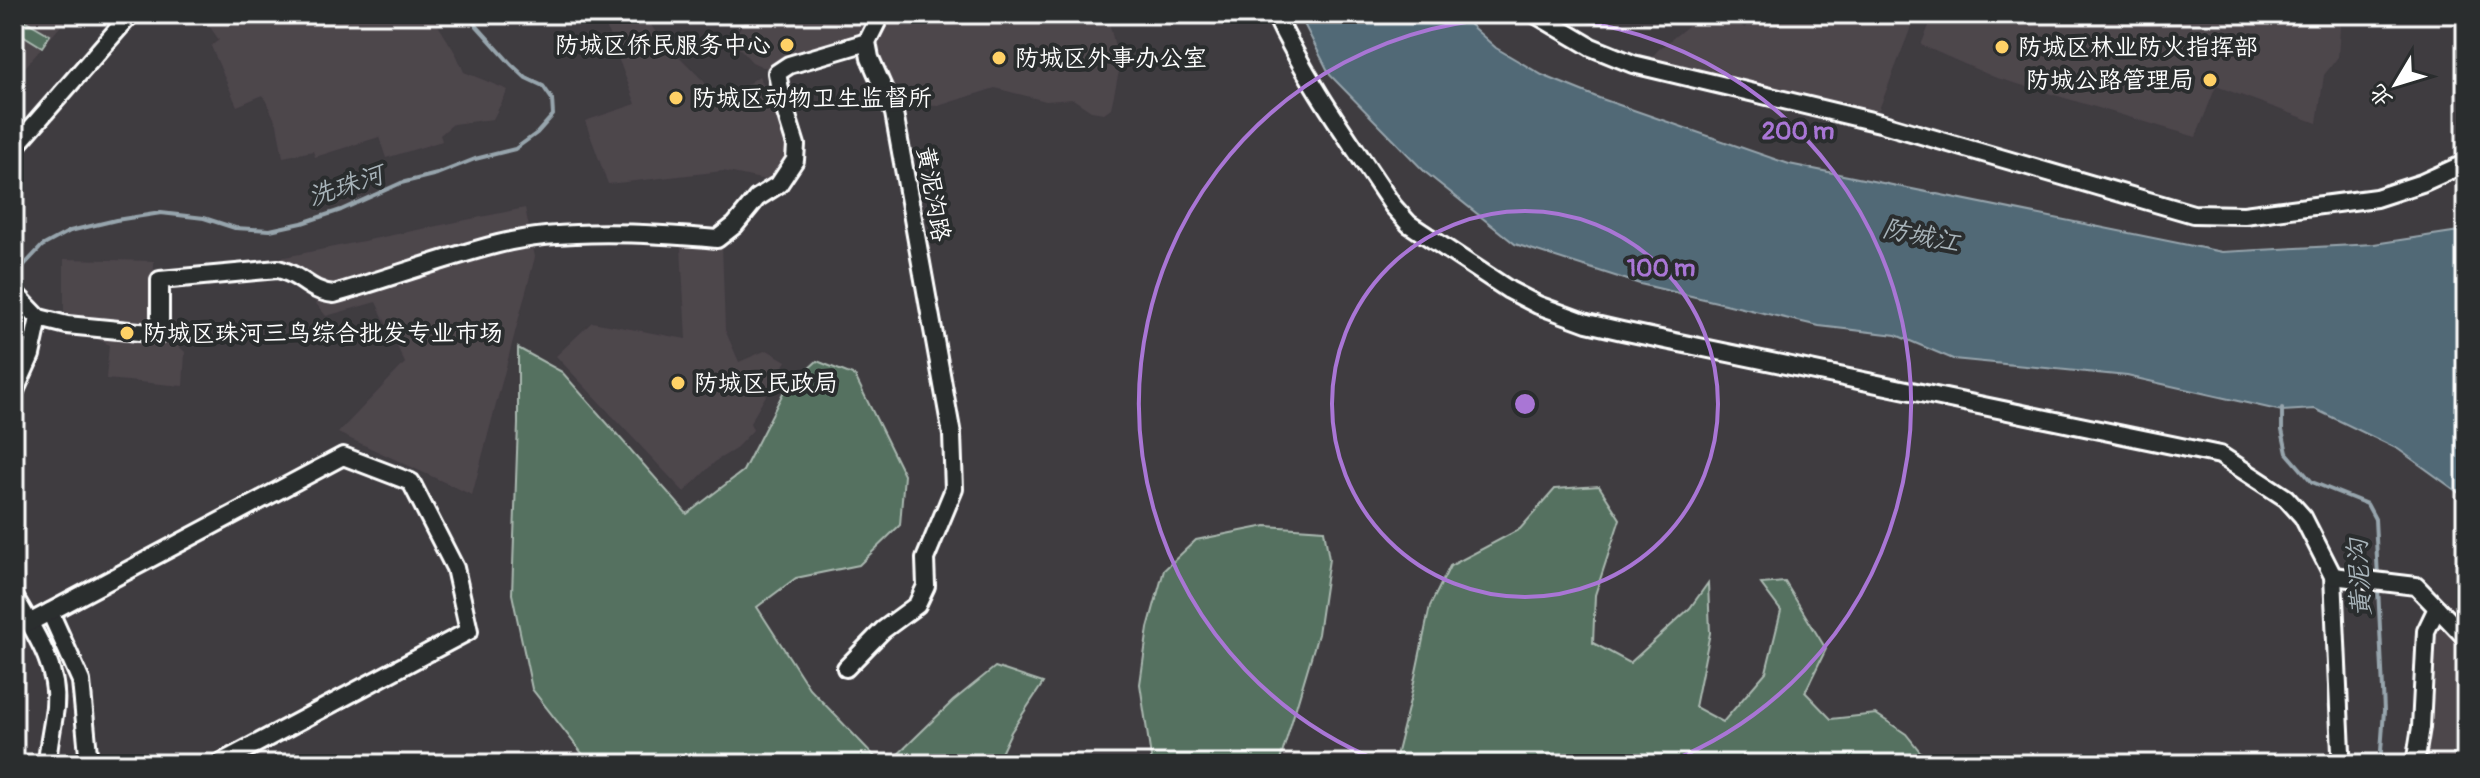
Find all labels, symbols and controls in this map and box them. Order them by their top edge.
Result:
place label: 防城区侨民服务中心 [555,31,771,60]
place label: 防城区林业防火指挥部 [2018,33,2258,62]
marker: 防城区侨民服务中心 [778,36,796,54]
marker: 防城区林业防火指挥部 [1993,38,2011,56]
place label: 防城区外事办公室 [1015,44,1207,73]
north arrow [2356,44,2436,124]
marker: 防城区外事办公室 [990,49,1008,67]
place label: 防城公路管理局 [2026,66,2194,95]
marker: 防城公路管理局 [2201,71,2219,89]
text: 北 [2363,78,2399,113]
place label: 防城区动物卫生监督所 [692,84,932,113]
marker: 防城区动物卫生监督所 [667,89,685,107]
text: 200 m [1762,117,1834,146]
street label: 黄泥沟路 [910,144,956,244]
water label: 洗珠河 [304,157,392,213]
water label: 防城江 [1880,212,1963,260]
text: 100 m [1627,254,1695,283]
place label: 防城区珠河三鸟综合批发专业市场 [143,319,503,348]
marker: 防城区珠河三鸟综合批发专业市场 [118,324,136,342]
place label: 防城区民政局 [694,369,838,398]
marker: 防城区民政局 [669,374,687,392]
centre of rings [1511,390,1539,418]
water label: 黄泥沟 [2342,536,2378,618]

